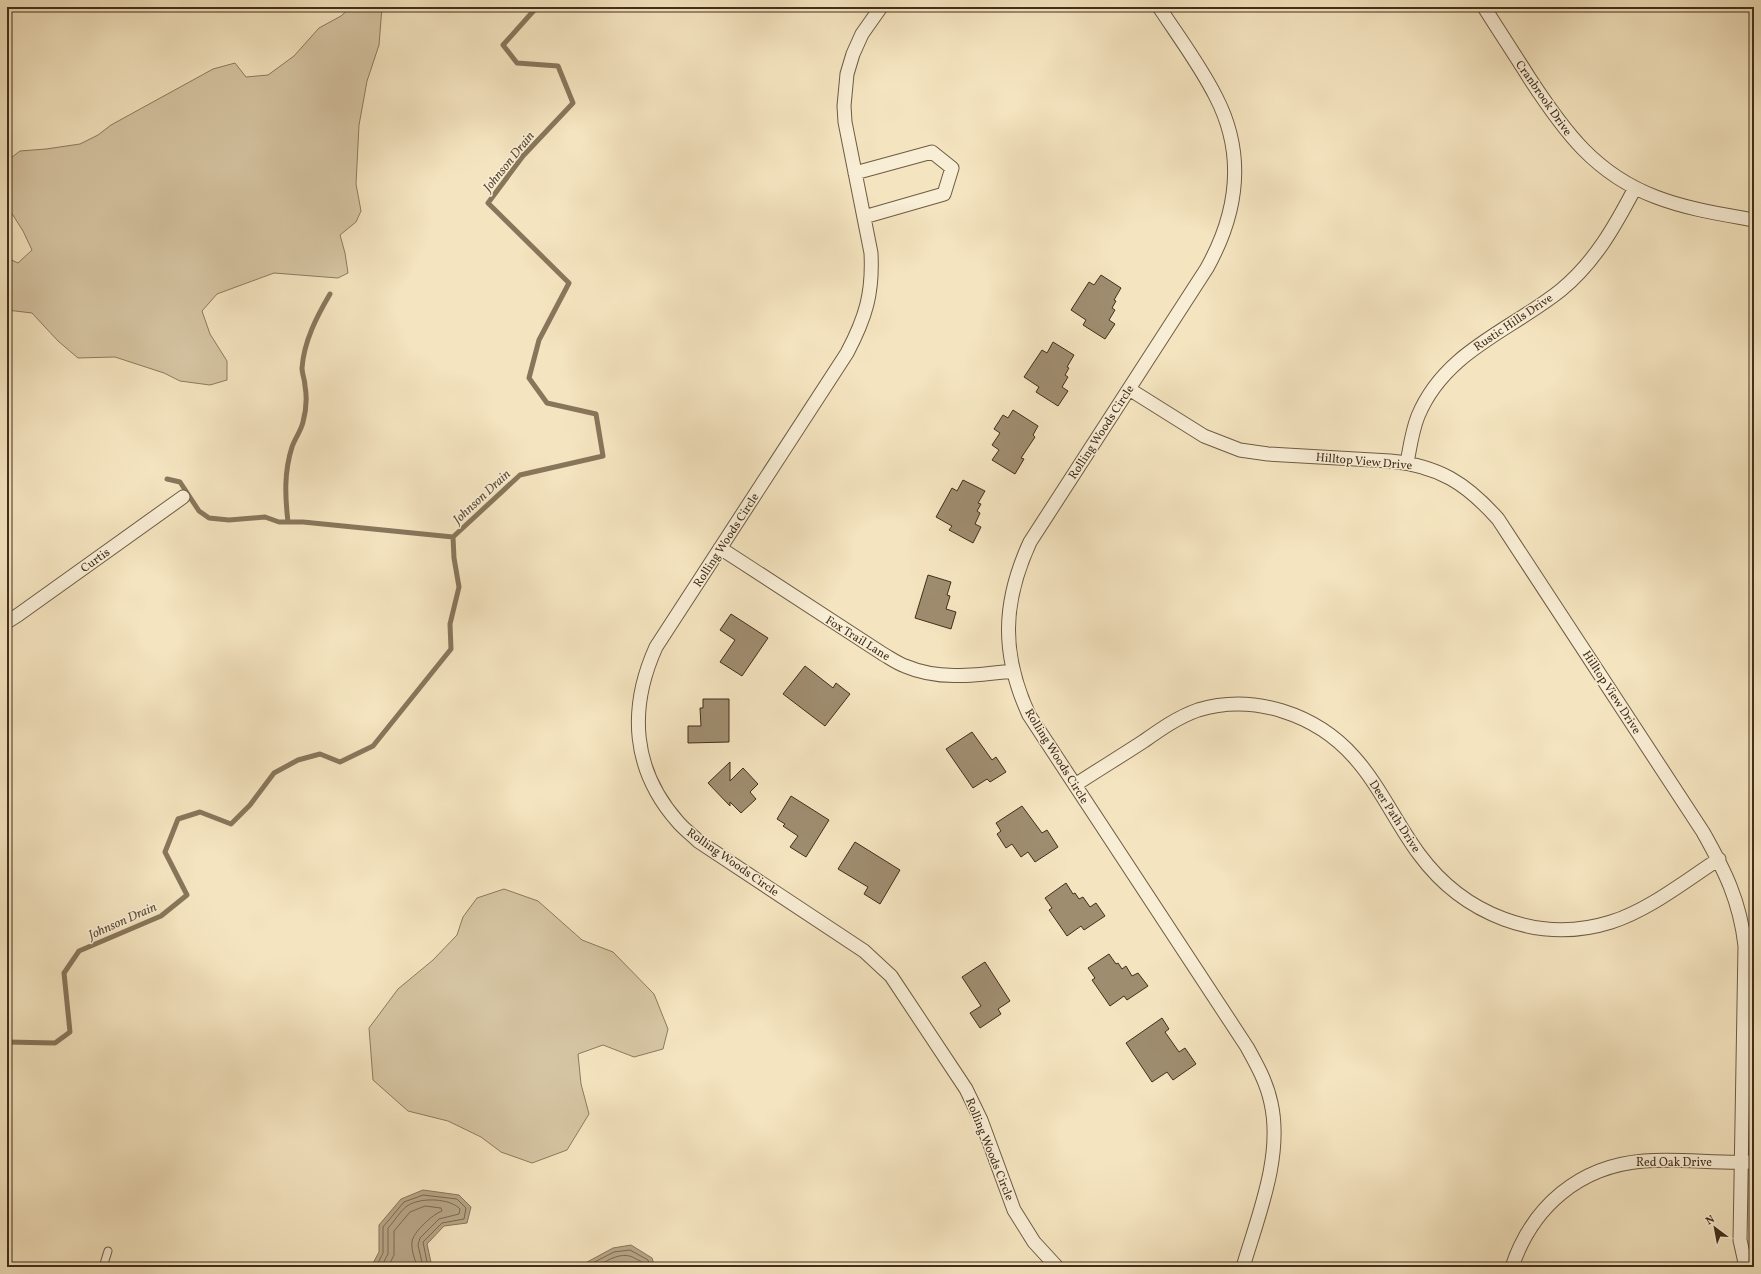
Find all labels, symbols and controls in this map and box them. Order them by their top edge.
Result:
street label: Cranbrook Drive [1511,58,1575,140]
water label: Johnson Drain [478,128,540,198]
street label: Rustic Hills Drive [1471,290,1557,355]
street label: Rolling Woods Circle [1065,382,1138,483]
street label: Hilltop View Drive [1315,450,1413,474]
water label: Johnson Drain [448,466,515,530]
street label: Rolling Woods Circle [690,490,763,591]
street label: Curtis [78,545,113,577]
street label: Fox Trail Lane [822,613,893,665]
street label: Hilltop View Drive [1578,648,1644,738]
street label: Rolling Woods Circle [1020,706,1092,807]
street label: Deer Path Drive [1365,777,1424,856]
street label: Rolling Woods Circle [683,825,782,901]
water label: Johnson Drain [84,899,160,946]
street label: Rolling Woods Circle [961,1096,1017,1203]
street label: Red Oak Drive [1636,1155,1712,1171]
north arrow [1695,1208,1735,1248]
text: N [1703,1212,1718,1229]

